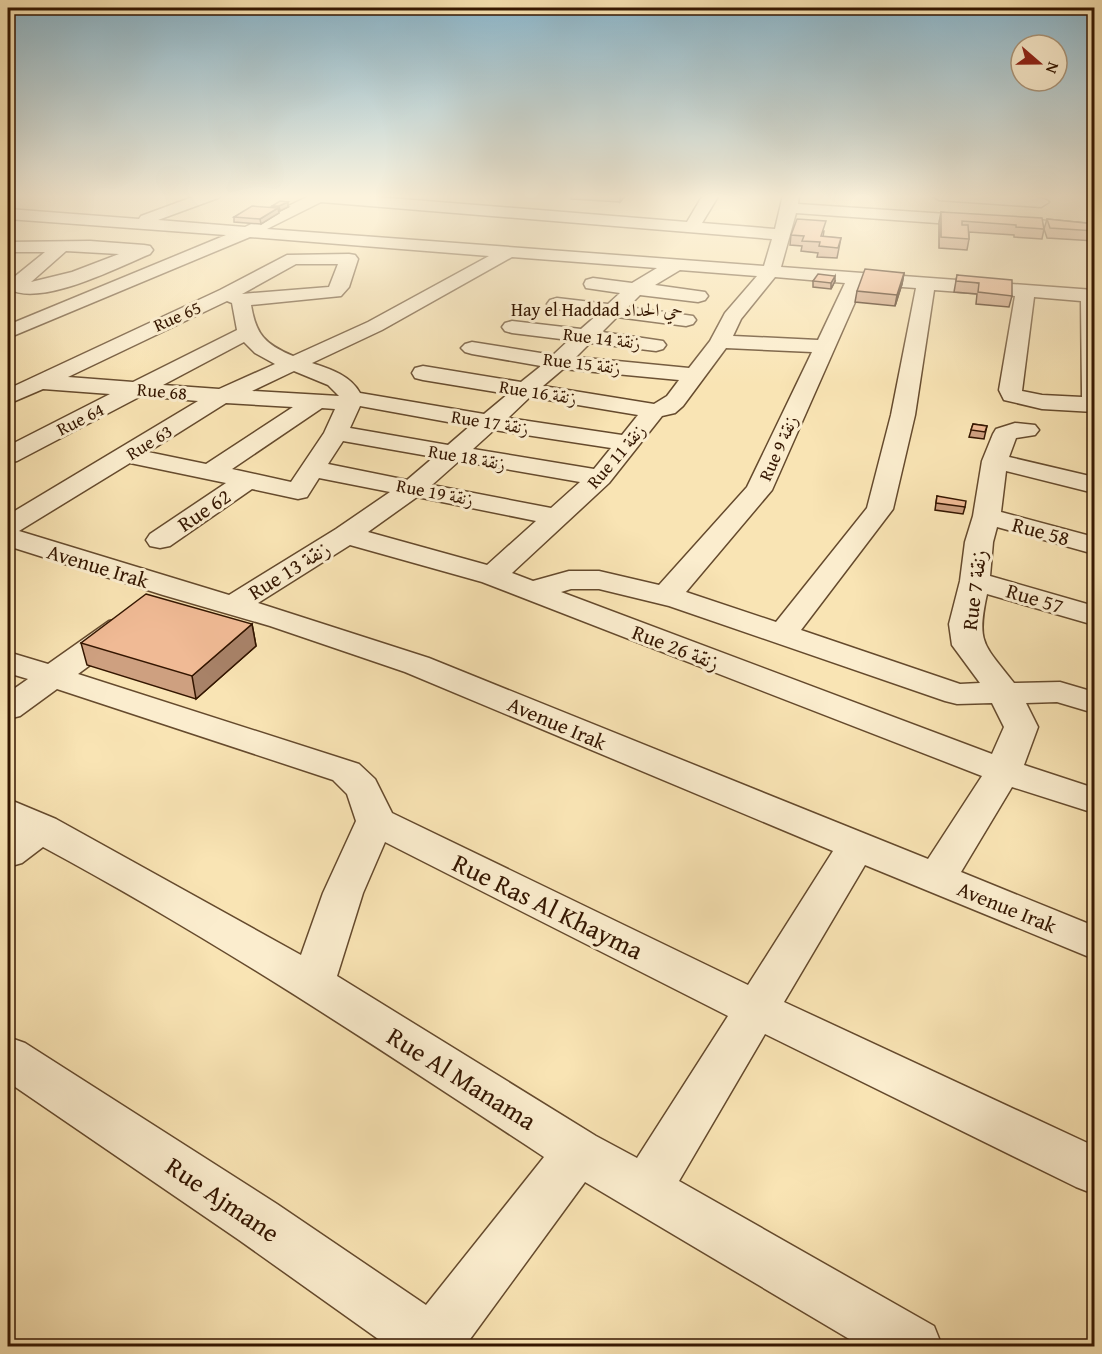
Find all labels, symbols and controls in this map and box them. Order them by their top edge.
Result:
north arrow [1009,33,1069,93]
text: N [1040,59,1066,78]
street label: Rue 65 [149,294,205,338]
district label: Hay el Haddad حي الحداد [511,296,683,325]
street label: Rue 14 زنقة [562,320,642,356]
street label: Rue 15 زنقة [542,345,622,381]
street label: Rue 16 زنقة [497,373,579,411]
street label: Rue 68 [136,375,188,407]
street label: Rue 64 [52,396,108,442]
street label: Rue 17 زنقة [449,403,531,441]
street label: Rue 9 زنقة [752,411,804,485]
street label: Rue 63 [121,417,177,467]
street label: Rue 11 زنقة [580,418,652,494]
street label: Rue 18 زنقة [426,437,508,477]
street label: Rue 19 زنقة [394,471,476,513]
street label: Rue 62 [171,481,237,539]
street label: Rue 58 [1009,509,1073,553]
street label: Rue 13 زنقة [242,533,336,607]
street label: Avenue Irak [43,536,153,596]
street label: Rue 7 زنقة [954,548,994,632]
street label: Rue 57 [1003,575,1067,621]
street label: Rue 26 زنقة [628,616,724,678]
street label: Avenue Irak [503,688,612,758]
street label: Rue Ras Al Khayma [446,843,651,969]
street label: Avenue Irak [953,873,1062,941]
street label: Rue Al Manama [380,1016,545,1140]
street label: Rue Ajmane [158,1146,288,1252]

